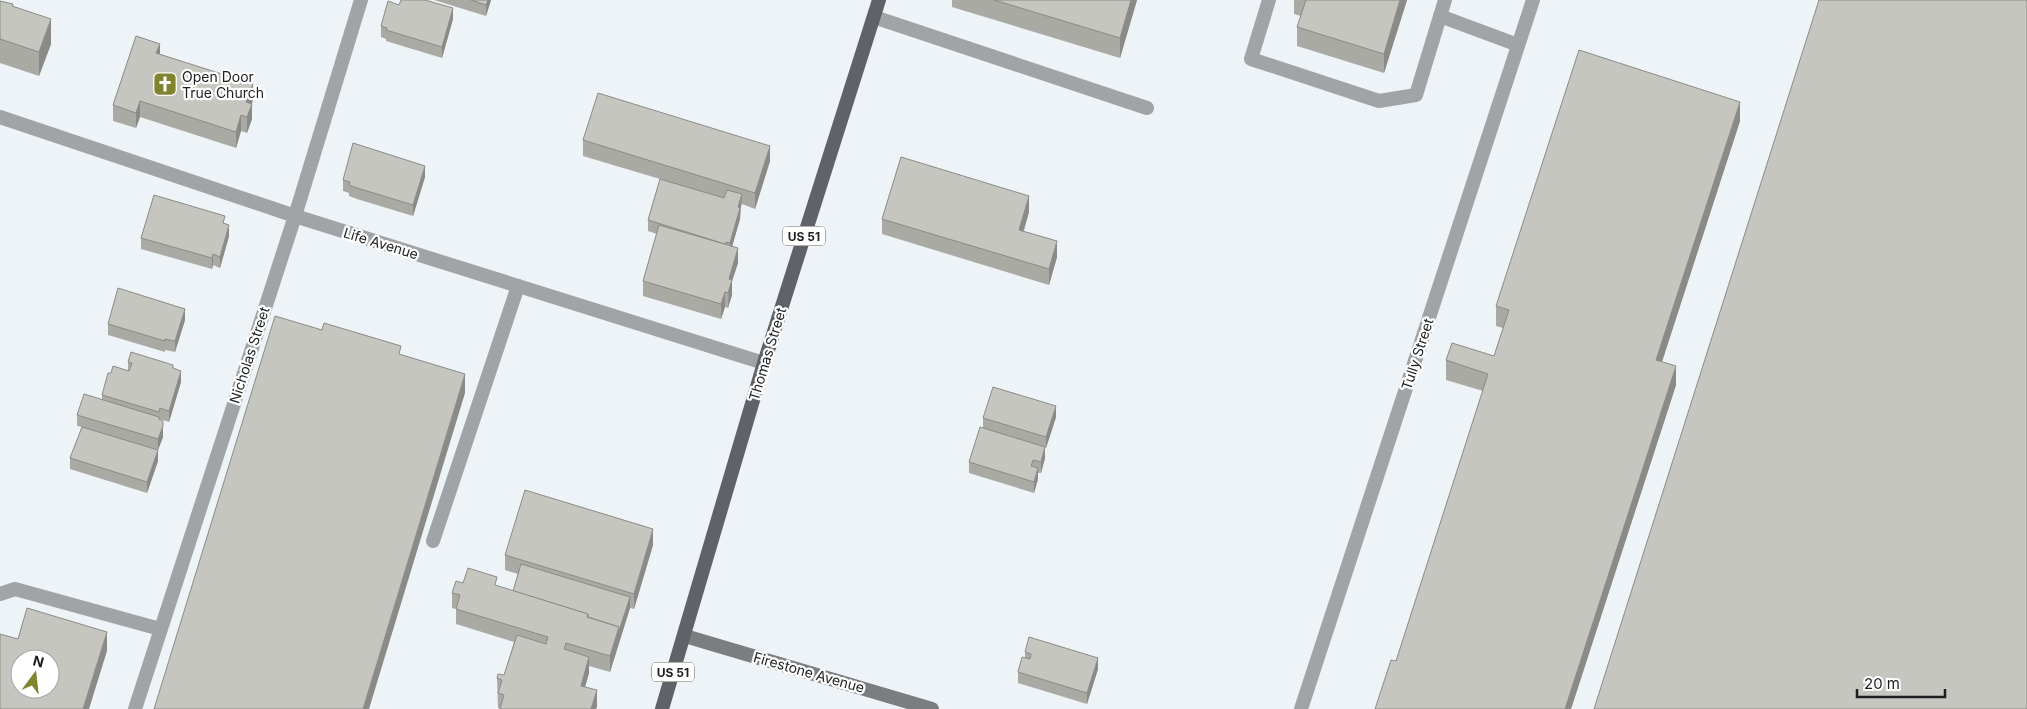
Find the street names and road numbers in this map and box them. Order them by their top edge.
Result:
street label: Life Avenue [342,224,420,262]
road number: US 51 [783,227,825,246]
street label: Nicholas Street [225,304,273,406]
street label: Thomas Street [745,305,789,403]
street label: Tully Street [1397,316,1437,392]
street label: Firestone Avenue [752,648,866,696]
road number: US 51 [652,662,694,682]

